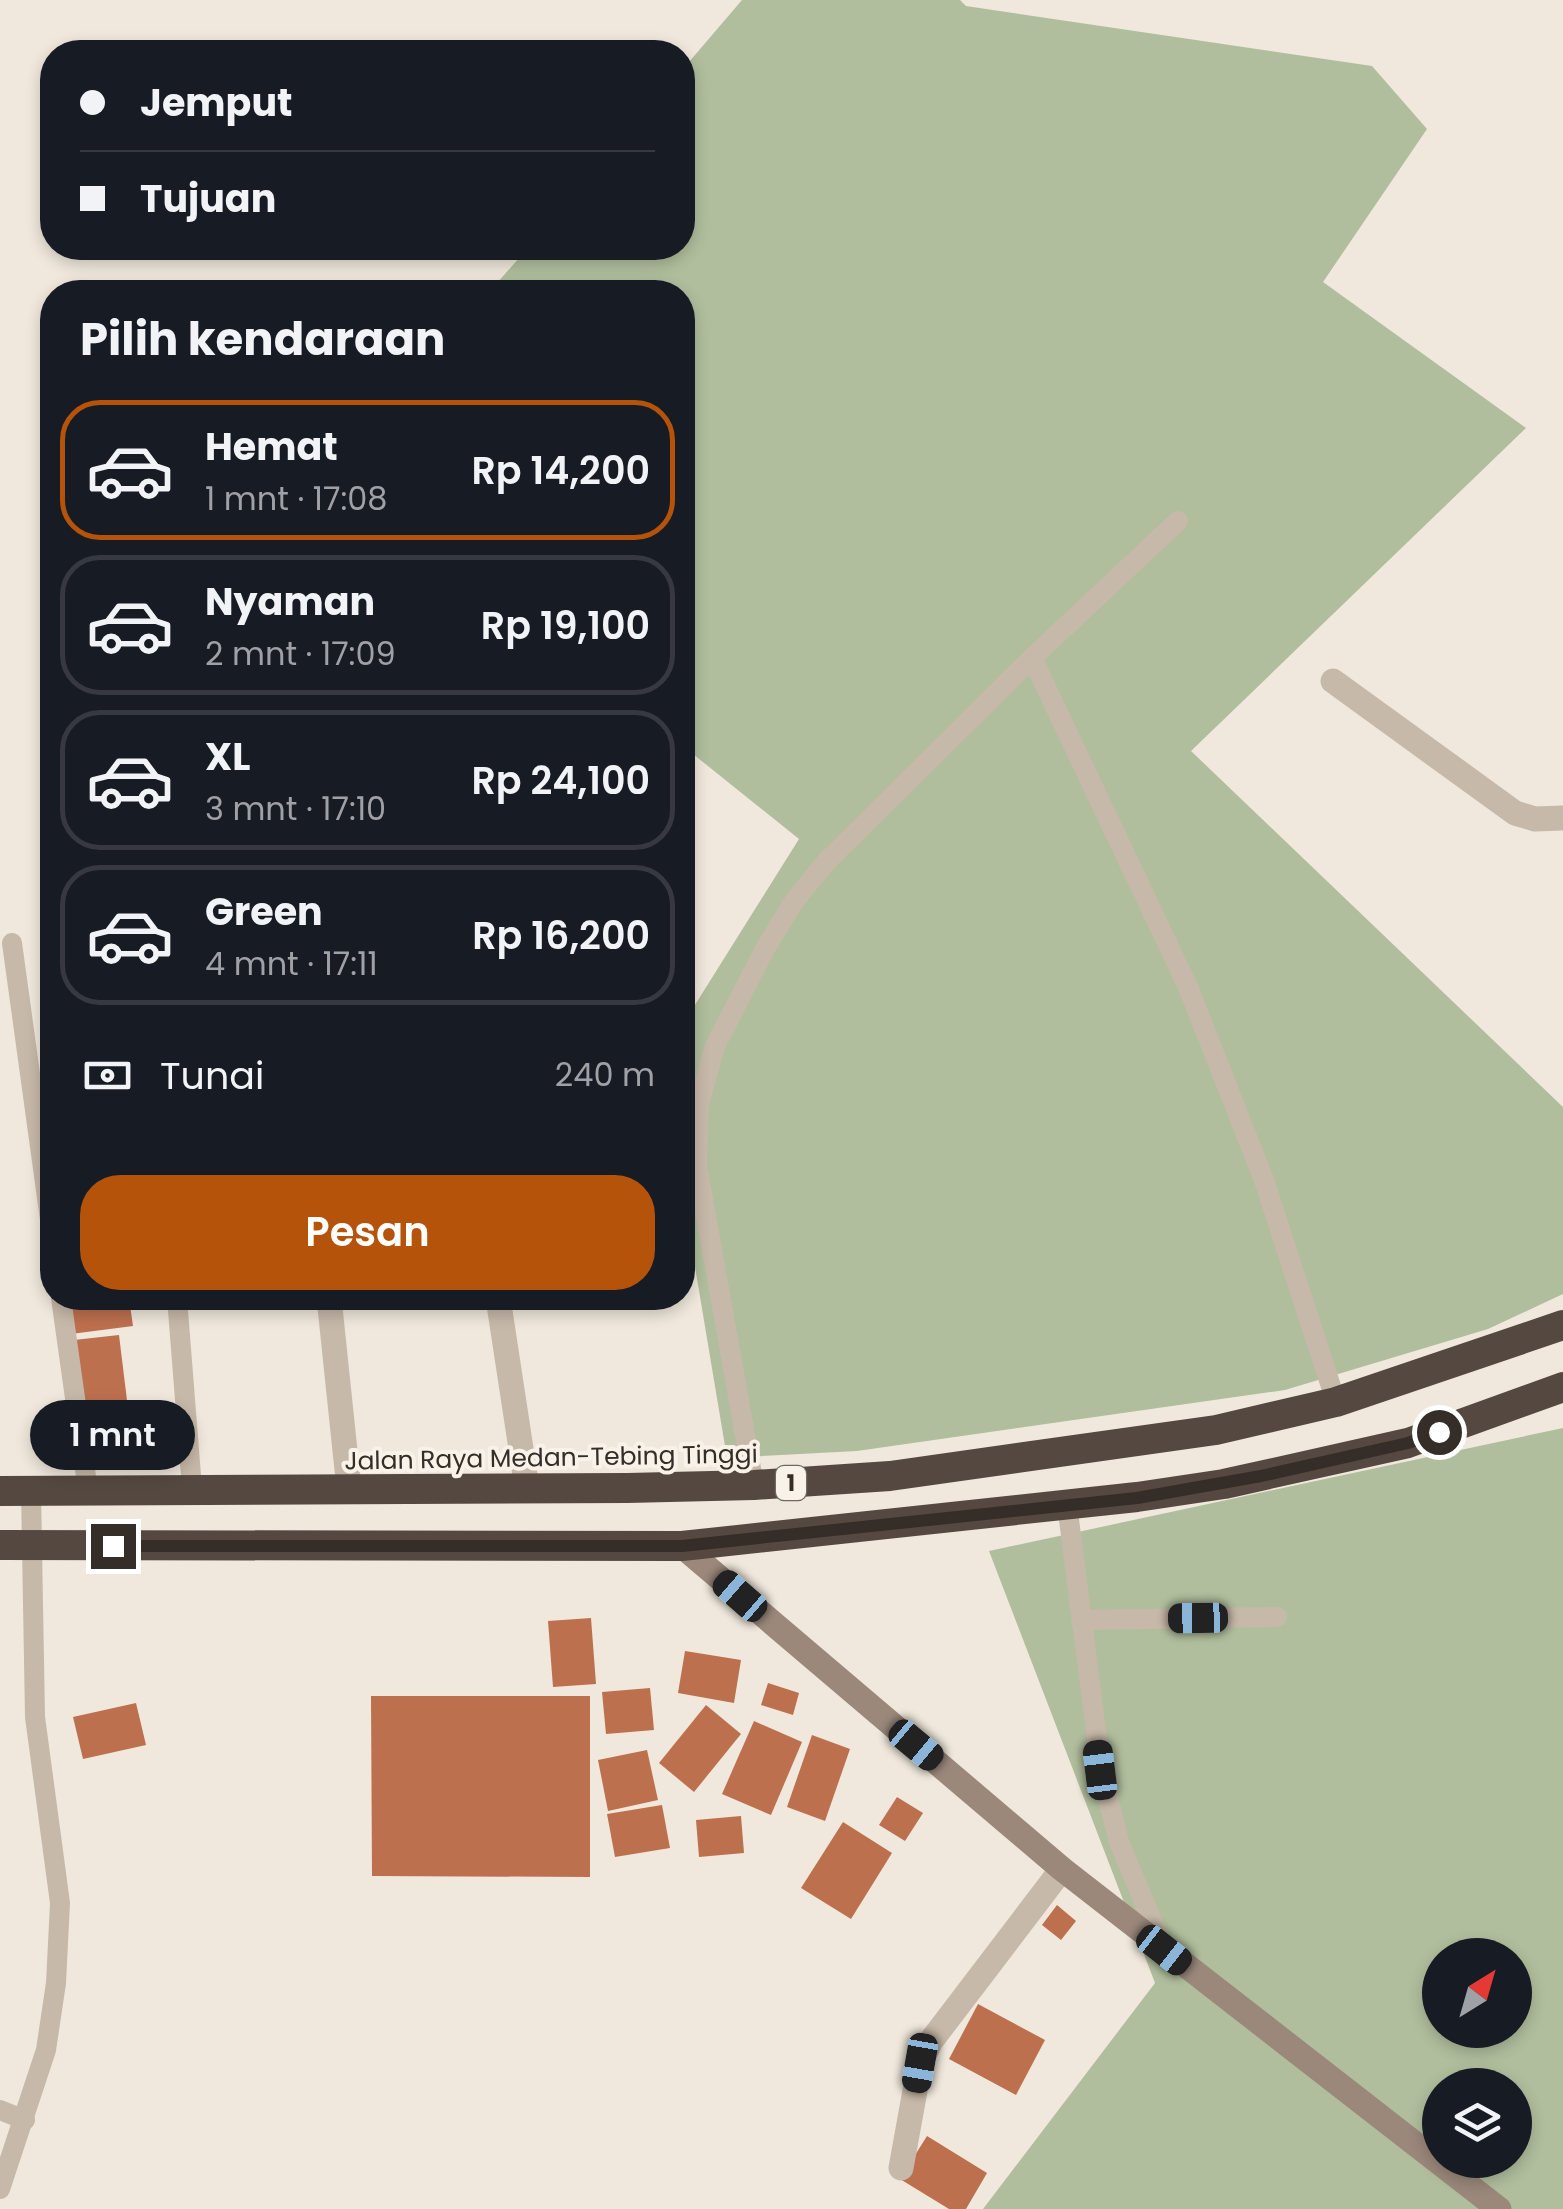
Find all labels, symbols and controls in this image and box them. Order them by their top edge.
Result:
text: Jemput [140,76,292,129]
text: Tujuan [140,172,276,225]
text: Pilih kendaraan [80,308,445,371]
text: Hemat [205,420,338,473]
icon: car [85,425,175,515]
text: Rp 14,200 [471,444,650,497]
text: 1 mnt · 17:08 [205,476,388,521]
text: Nyaman [205,575,375,628]
icon: car [85,580,175,670]
text: Rp 19,100 [481,599,650,652]
text: 2 mnt · 17:09 [205,631,396,676]
text: XL [205,730,250,783]
icon: car [85,735,175,825]
text: Rp 24,100 [471,754,650,807]
text: 3 mnt · 17:10 [205,786,386,831]
text: Green [205,885,323,938]
icon: car [85,890,175,980]
text: Rp 16,200 [472,909,650,962]
text: 4 mnt · 17:11 [205,941,378,986]
icon: cash [80,1048,135,1103]
text: Tunai [160,1049,264,1102]
text: 240 m [555,1052,655,1097]
button: Pesan [80,1175,655,1290]
callout: 1 mnt [31,1401,196,1471]
route start [1417,1410,1462,1455]
text: 1 mnt [69,1412,156,1457]
street label: Jalan Raya Medan-Tebing Tinggi [344,1436,758,1479]
road number: 1 [776,1466,806,1500]
route end [91,1524,136,1569]
car [708,1565,772,1627]
car [1168,1602,1228,1634]
car [883,1714,949,1776]
car [1081,1738,1119,1802]
car [1131,1920,1197,1980]
north arrow [1422,1938,1532,2048]
map controls [1422,1938,1532,2178]
car [900,2031,940,2095]
button: layers [1422,2068,1532,2178]

